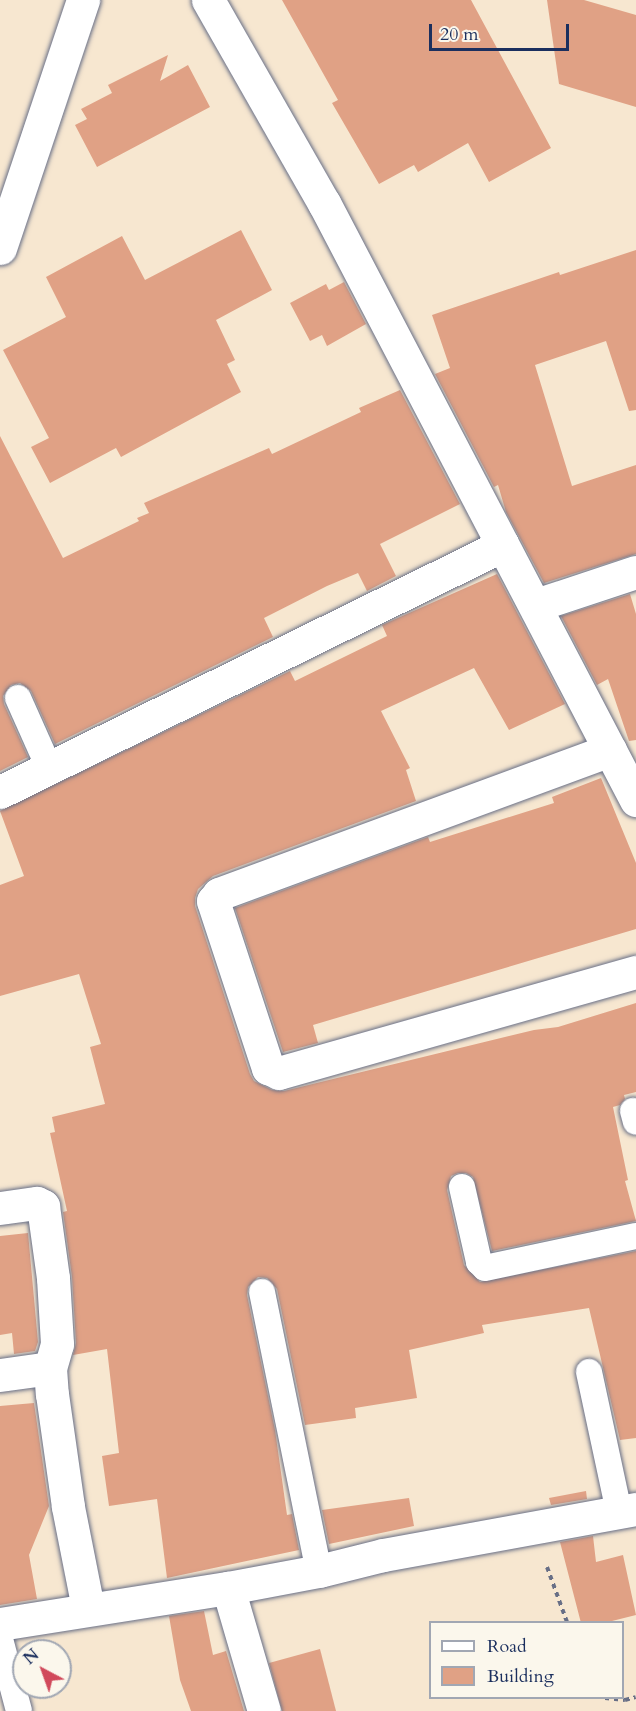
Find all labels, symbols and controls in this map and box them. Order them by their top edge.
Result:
scale bar [432,12,572,50]
text: 20 m [440,22,479,47]
legend [429,1621,624,1699]
text: Road [487,1634,527,1659]
north arrow [12,1639,72,1699]
text: N [19,1644,44,1670]
text: Building [487,1664,554,1689]

